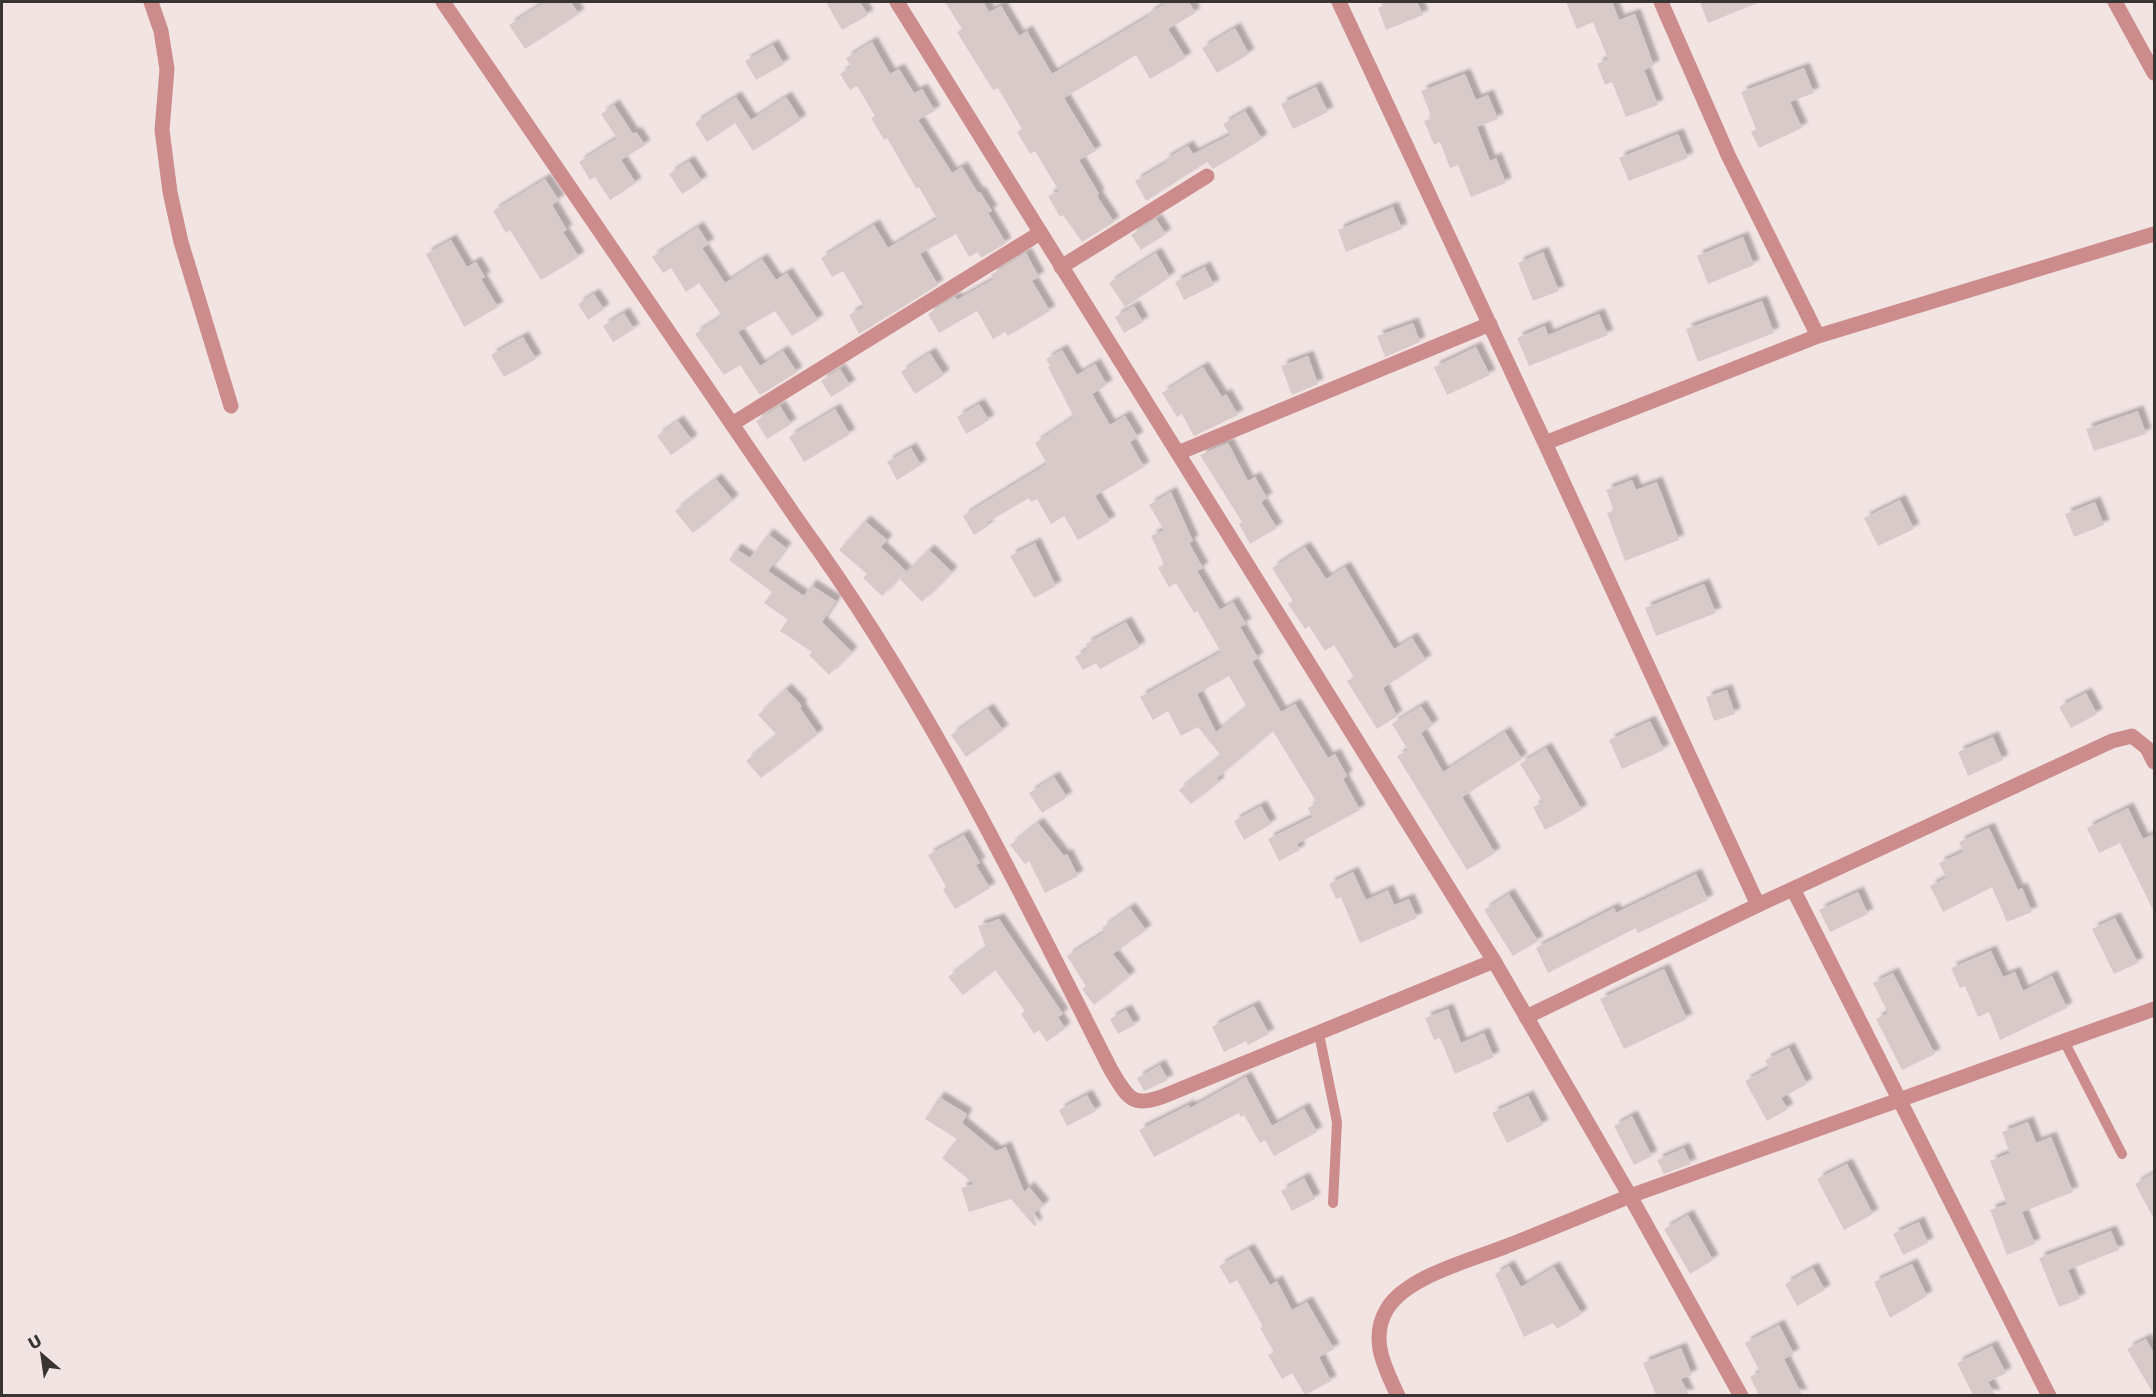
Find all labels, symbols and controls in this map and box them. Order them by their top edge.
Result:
north arrow [12,1325,72,1385]
text: U [25,1331,45,1354]

